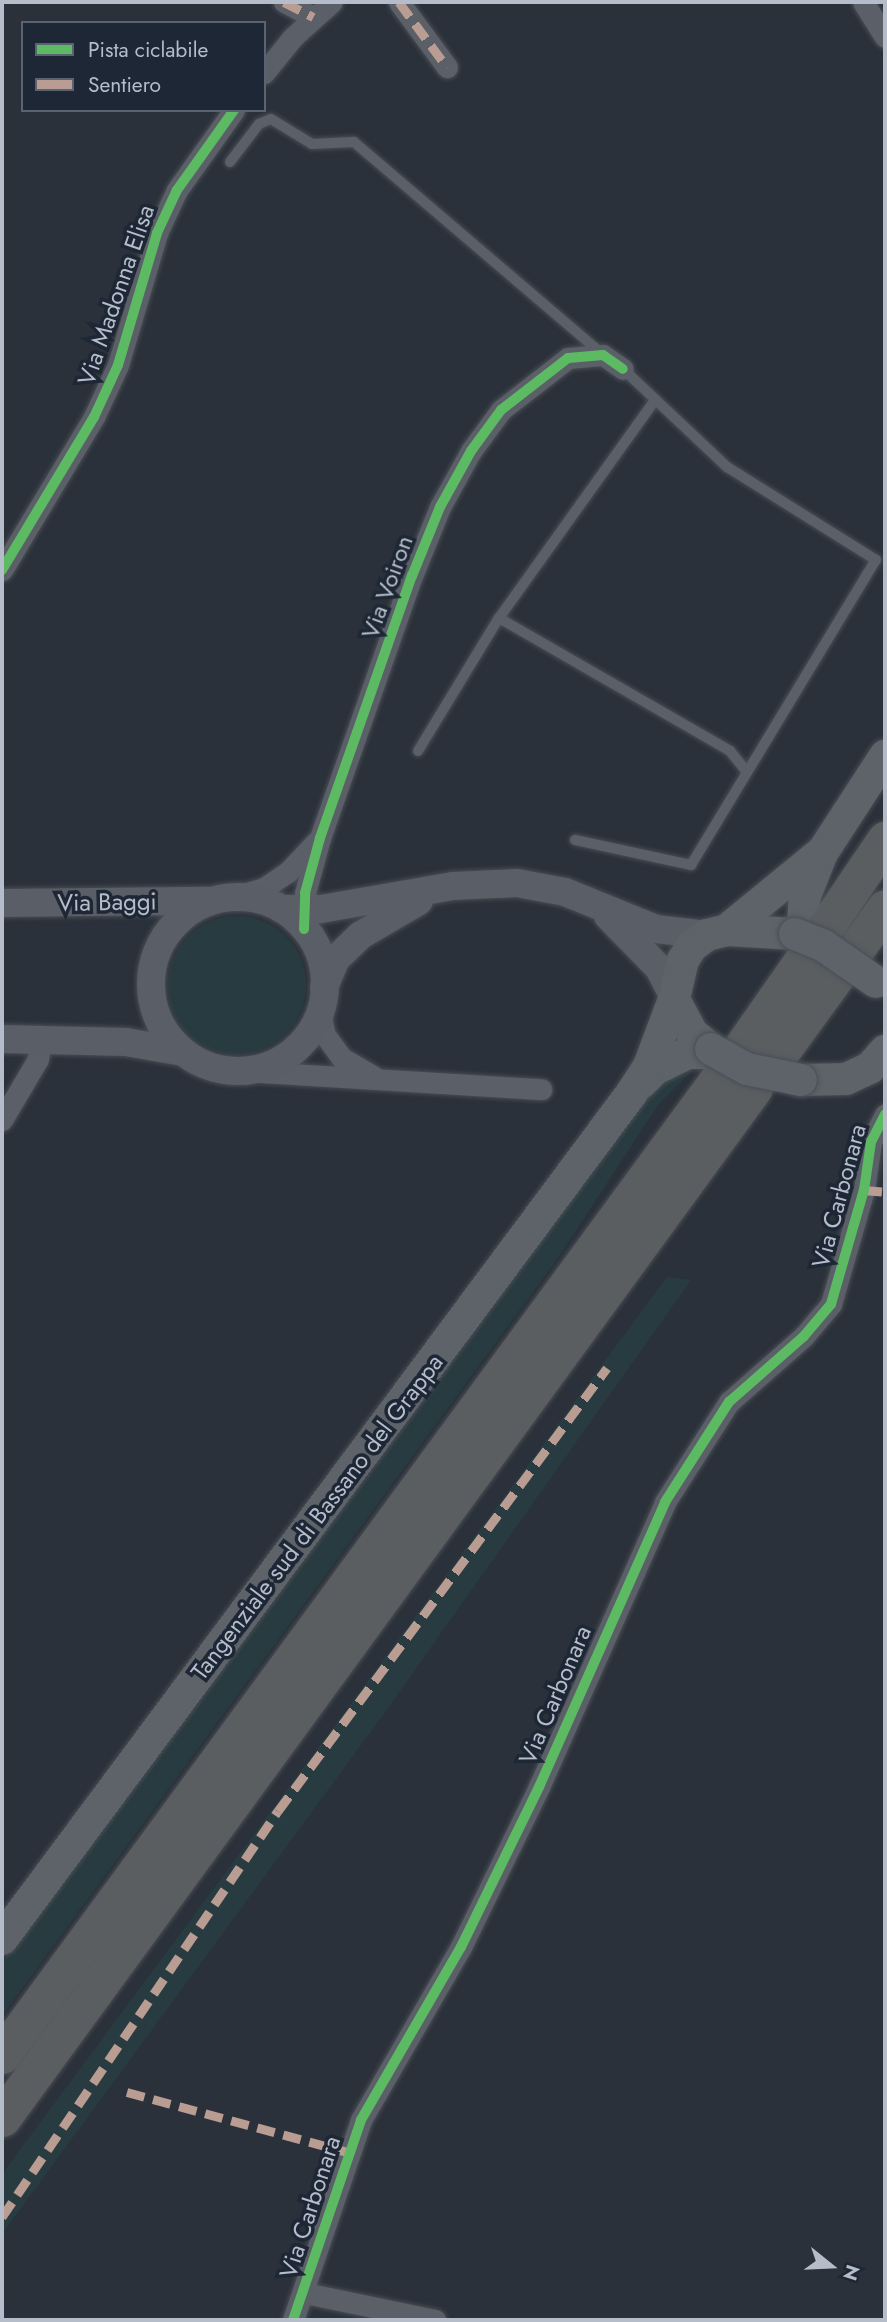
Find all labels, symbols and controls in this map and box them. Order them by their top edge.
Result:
legend [21,21,266,112]
text: Pista ciclabile [88,35,208,65]
text: Sentiero [88,70,161,100]
street label: Via Madonna Elisa [72,201,160,389]
street label: Via Voiron [355,531,419,643]
street label: Via Baggi [57,887,157,917]
street label: Via Carbonara [806,1121,872,1271]
street label: Tangenziale sud di Bassano del Grappa [185,1348,449,1686]
street label: Via Carbonara [513,1621,597,1769]
street label: Via Carbonara [273,2132,347,2282]
north arrow [796,2231,866,2301]
text: N [836,2261,867,2284]

